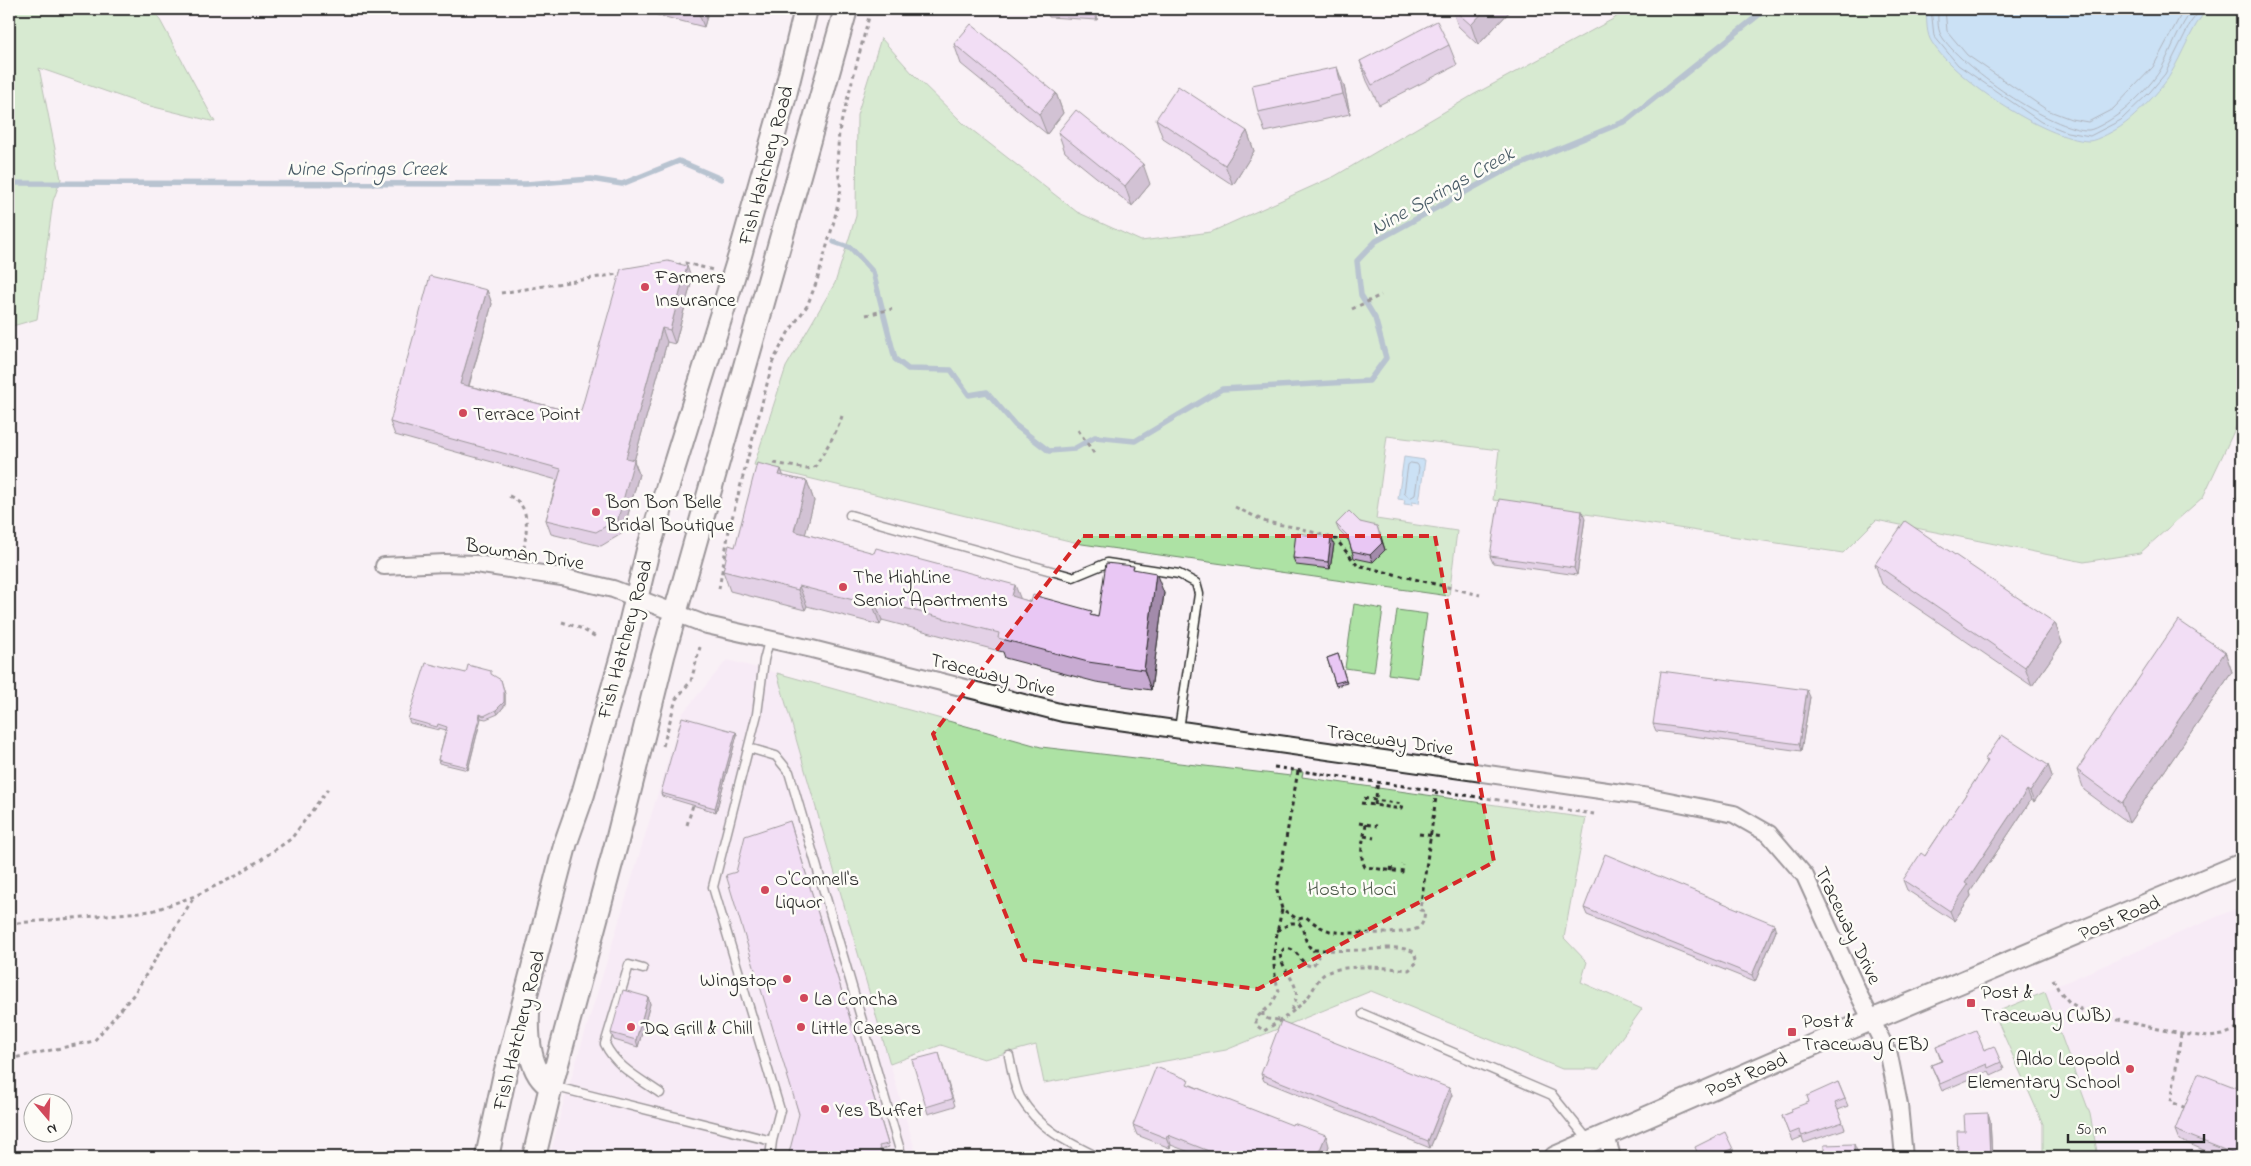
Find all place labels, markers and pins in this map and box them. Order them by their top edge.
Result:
place label: Farmers Insurance [654,264,736,316]
marker: Farmers Insurance [639,281,651,293]
place label: Terrace Point [473,401,581,430]
marker: Terrace Point [457,407,469,419]
place label: Bon Bon Belle Bridal Boutique [605,489,734,541]
marker: Bon Bon Belle Bridal Boutique [590,506,602,518]
place label: The HighLine Senior Apartments [853,564,1008,616]
marker: The HighLine Senior Apartments [837,581,849,593]
place label: O'Connell's Liquor [775,866,859,918]
marker: O'Connell's Liquor [759,884,771,896]
place label: Wingstop [700,967,777,997]
marker: Wingstop [781,973,793,985]
place label: Post & Traceway (WB) [1981,979,2111,1031]
place label: La Concha [814,986,898,1015]
marker: La Concha [798,992,810,1004]
marker: Post & Traceway (WB) [1965,997,1977,1009]
place label: Post & Traceway (EB) [1802,1008,1928,1060]
place label: DQ Grill & Chill [640,1015,753,1044]
place label: Little Caesars [811,1015,921,1044]
marker: DQ Grill & Chill [625,1021,637,1033]
marker: Little Caesars [795,1021,807,1033]
marker: Post & Traceway (EB) [1786,1026,1798,1038]
place label: Aldo Leopold Elementary School [1967,1046,2120,1098]
marker: Aldo Leopold Elementary School [2124,1063,2136,1075]
place label: Yes Buffet [835,1097,923,1126]
marker: Yes Buffet [819,1103,831,1115]

